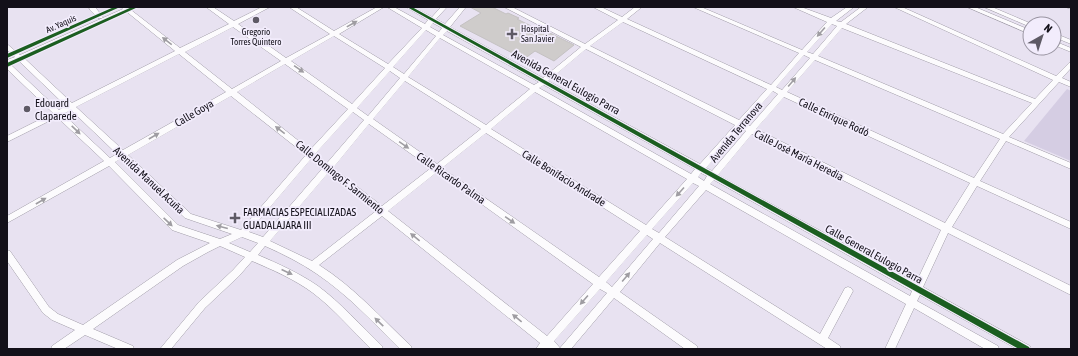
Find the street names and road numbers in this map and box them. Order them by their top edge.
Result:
street label: Av. Yaquis [44,13,78,35]
street label: Avenida General Eulogio Parra [510,47,622,117]
street label: Calle Enrique Rodó [797,95,871,139]
street label: Calle Goya [173,97,215,129]
street label: Avenida Terranova [707,99,765,165]
street label: Calle José María Heredia [752,127,846,183]
street label: Calle Domingo F. Sarmiento [294,138,386,216]
street label: Avenida Manuel Acuña [111,144,187,216]
street label: Calle Bonifacio Andrade [520,147,608,209]
street label: Calle Ricardo Palma [414,150,488,206]
street label: Calle General Eulogio Parra [823,222,925,286]

